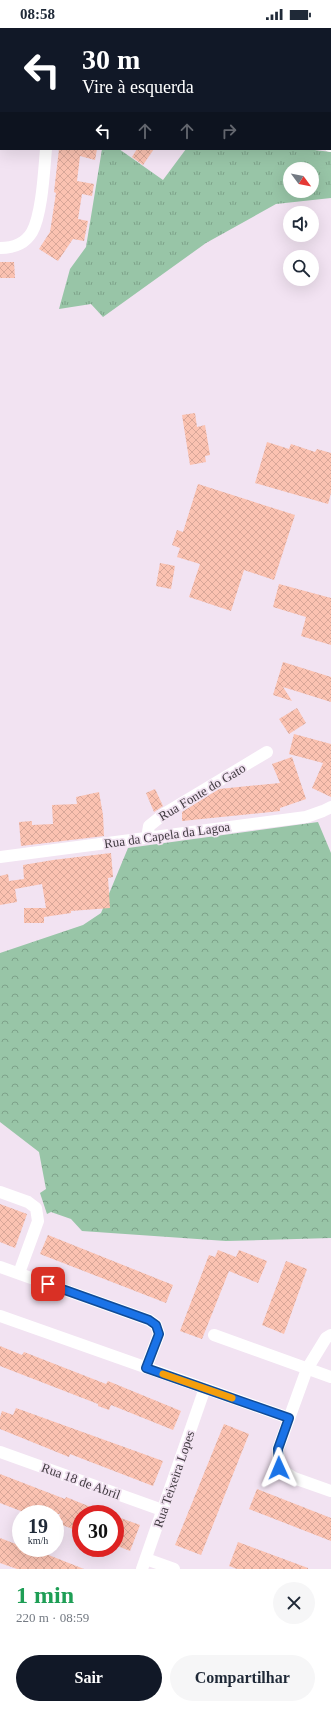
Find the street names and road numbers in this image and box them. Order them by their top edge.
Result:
street label: Rua Fonte do Gato [156,760,248,824]
street label: Rua da Capela da Lagoa [103,819,231,851]
street label: Rua Teixeira Lopes [150,1429,198,1529]
street label: Rua 18 de Abril [40,1460,123,1502]

